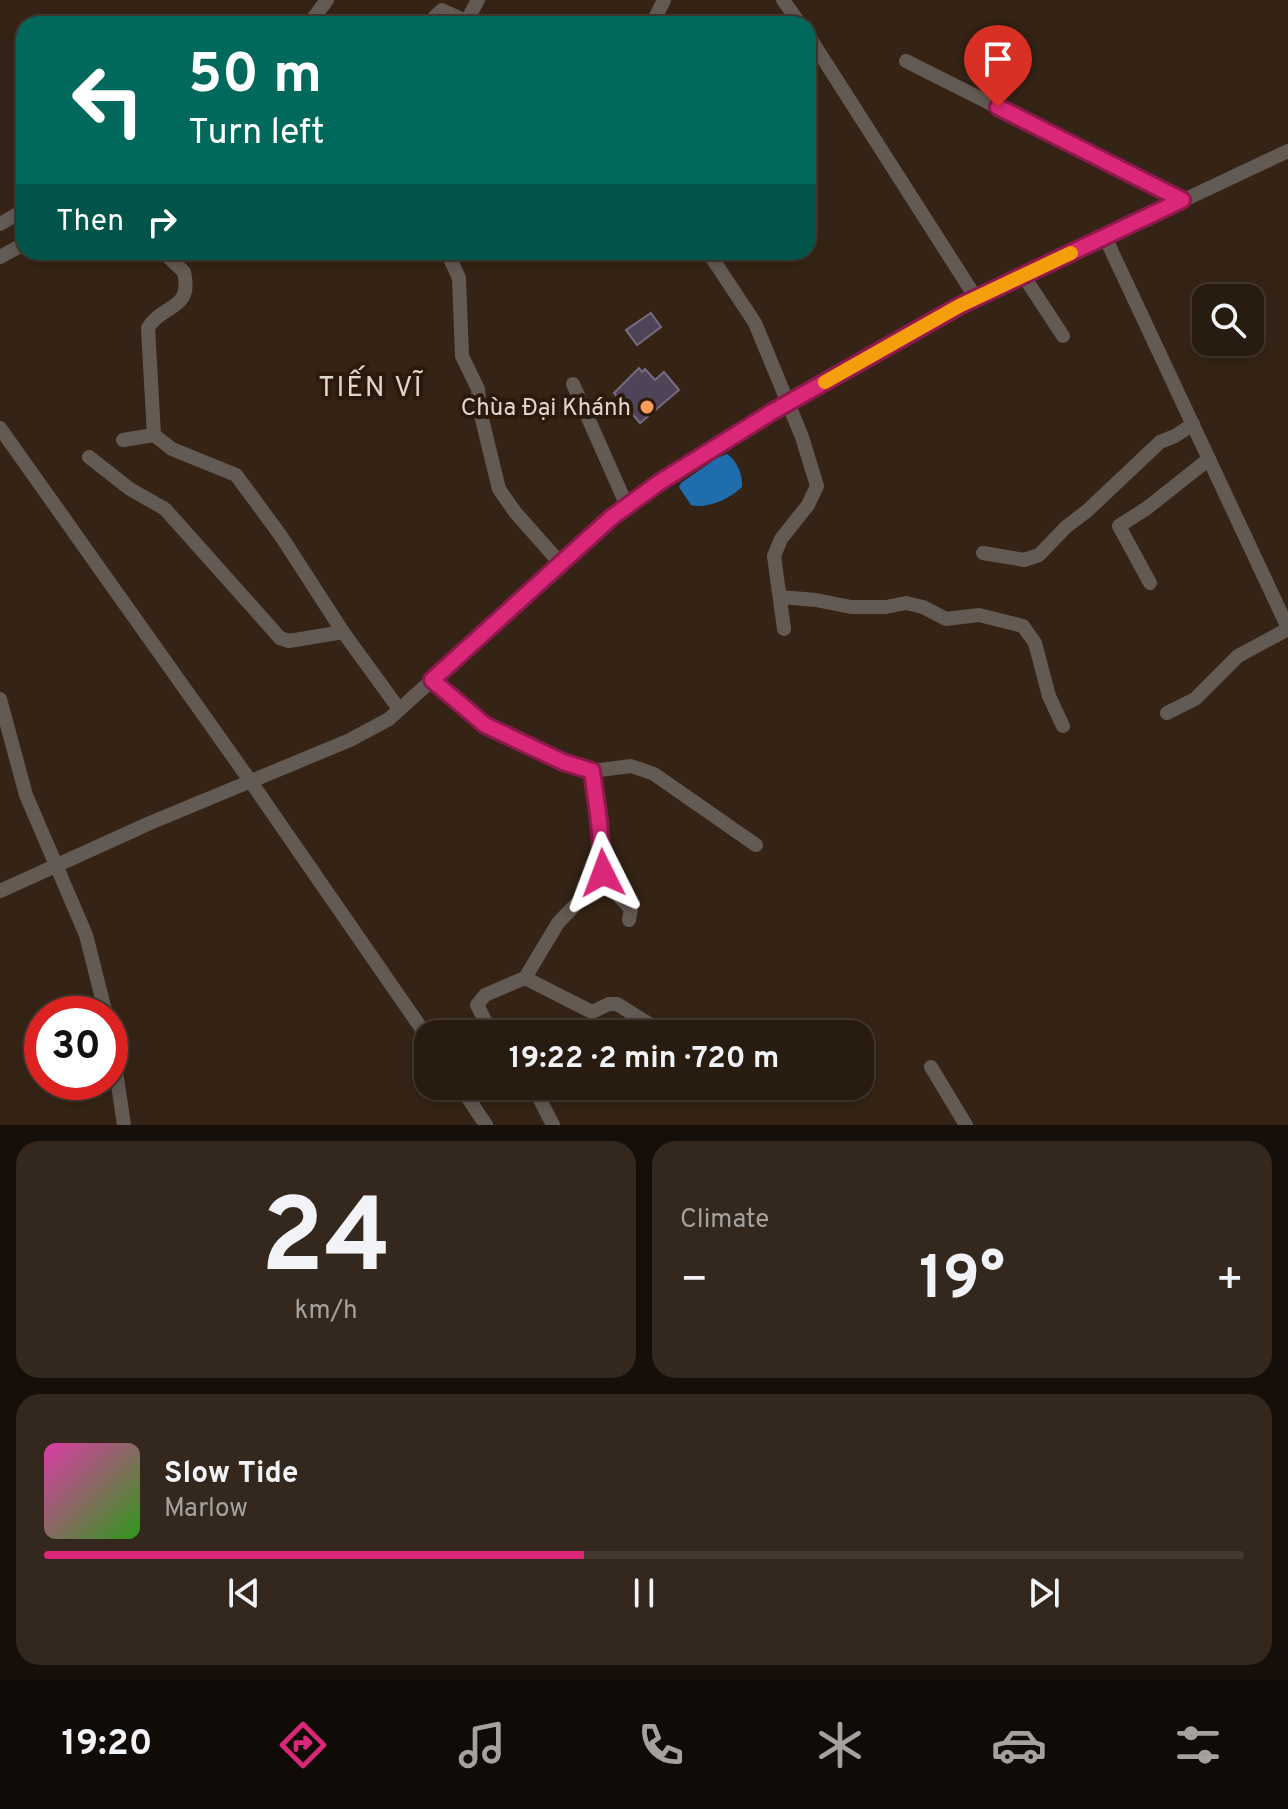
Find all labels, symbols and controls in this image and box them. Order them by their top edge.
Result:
pin [964,25,1032,107]
icon: arrive [976,37,1020,81]
text: 50 m [188,42,322,112]
icon: left [56,48,160,152]
text: Turn left [188,111,325,157]
icon: right [140,200,184,244]
text: Then [56,204,124,241]
map controls [1192,284,1264,356]
button: search [1192,284,1264,356]
district label: TIẾN VĨ [318,365,424,407]
place label: Chùa Đại Khánh [461,394,631,424]
marker: Chùa Đại Khánh [638,398,656,416]
position arrow [561,831,645,915]
speed limit sign: 30 [24,996,128,1100]
text: 19:22 · 2 min · 720 m [509,1041,779,1078]
text: 24 [261,1177,391,1309]
text: Climate [680,1204,769,1237]
text: 19° [919,1244,1005,1320]
text: − [680,1254,708,1310]
text: + [1216,1254,1244,1310]
text: km/h [294,1295,358,1328]
text: Slow Tide [164,1456,298,1493]
text: Marlow [164,1493,248,1526]
icon: previous [222,1571,266,1615]
icon: pause [622,1571,666,1615]
icon: next [1022,1571,1066,1615]
icon: directions [275,1717,331,1773]
icon: music [454,1717,510,1773]
icon: phone [633,1717,689,1773]
icon: climate [812,1717,868,1773]
icon: car [991,1717,1047,1773]
icon: filters [1170,1717,1226,1773]
text: 19:20 [62,1722,152,1768]

